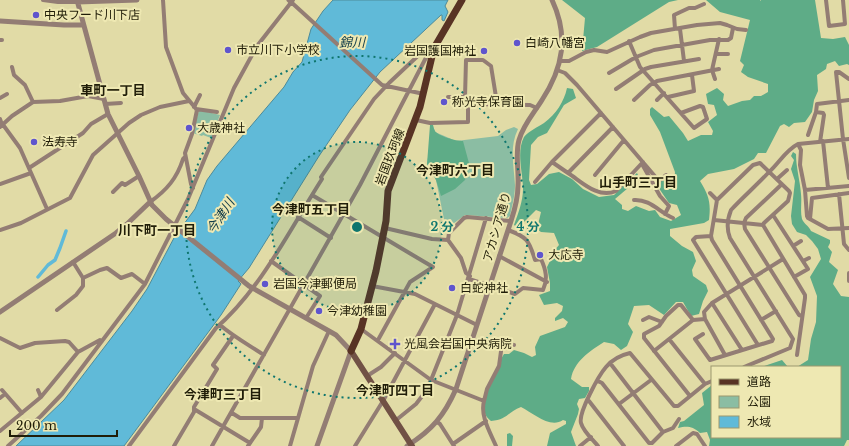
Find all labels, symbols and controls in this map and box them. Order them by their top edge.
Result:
place label: 中央フード川下店 [44,7,140,22]
marker: 中央フード川下店 [31,10,41,20]
water label: 錦川 [339,34,367,51]
place label: 白崎八幡宮 [525,35,585,50]
marker: 白崎八幡宮 [512,38,522,48]
place label: 市立川下小学校 [236,42,320,57]
place label: 岩国護国神社 [404,43,476,58]
marker: 市立川下小学校 [223,45,233,55]
marker: 岩国護国神社 [479,46,489,56]
district label: 車町一丁目 [80,82,146,99]
place label: 称光寺保育園 [452,94,524,109]
marker: 称光寺保育園 [439,97,449,107]
place label: 大歳神社 [197,120,245,135]
marker: 大歳神社 [184,123,194,133]
street label: 岩国玖珂線 [372,126,407,188]
place label: 法寿寺 [42,134,78,149]
marker: 法寿寺 [29,137,39,147]
district label: 今津町六丁目 [416,162,494,179]
district label: 山手町三丁目 [599,174,677,191]
street label: アカシア通り [479,190,514,264]
water label: 今津川 [203,194,239,237]
district label: 今津町五丁目 [272,201,350,218]
text: 2 分 [430,219,454,234]
text: 4 分 [516,219,540,234]
centre of rings [350,220,364,234]
district label: 川下町一丁目 [118,222,196,239]
place label: 大応寺 [548,247,584,262]
marker: 大応寺 [535,250,545,260]
place label: 岩国今津郵便局 [273,276,357,291]
marker: 岩国今津郵便局 [260,279,270,289]
place label: 白蛇神社 [460,280,508,295]
marker: 白蛇神社 [447,283,457,293]
place label: 今津幼稚園 [327,303,387,318]
marker: 今津幼稚園 [314,306,324,316]
place label: 光風会岩国中央病院 [404,336,512,351]
marker: 光風会岩国中央病院 [389,338,401,350]
legend [711,366,841,438]
text: 道路 [747,374,771,389]
district label: 今津町四丁目 [356,382,434,399]
district label: 今津町三丁目 [184,386,262,403]
text: 公園 [747,394,771,409]
scale bar [10,412,117,438]
text: 水域 [747,414,771,429]
text: 200 m [16,418,57,433]

